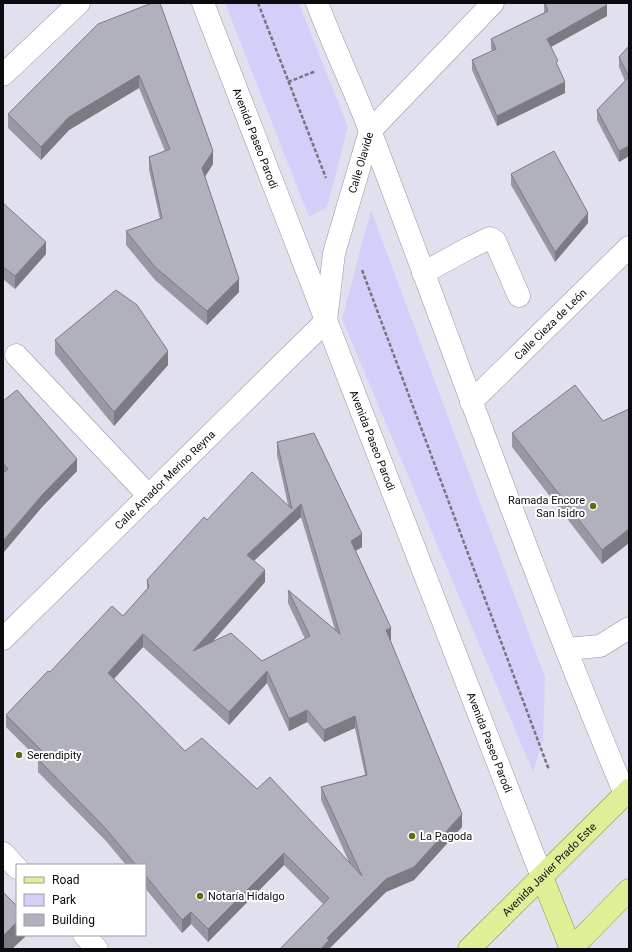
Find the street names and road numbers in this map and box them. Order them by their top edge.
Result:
street label: Avenida Paseo Parodi [230,86,280,191]
street label: Calle Olavide [346,130,376,195]
street label: Calle Cieza de León [512,286,589,363]
street label: Avenida Paseo Parodi [347,388,398,493]
street label: Calle Amador Merino Reyna [112,428,218,532]
street label: Avenida Paseo Parodi [464,690,515,795]
street label: Avenida Javier Prado Este [500,820,599,919]

